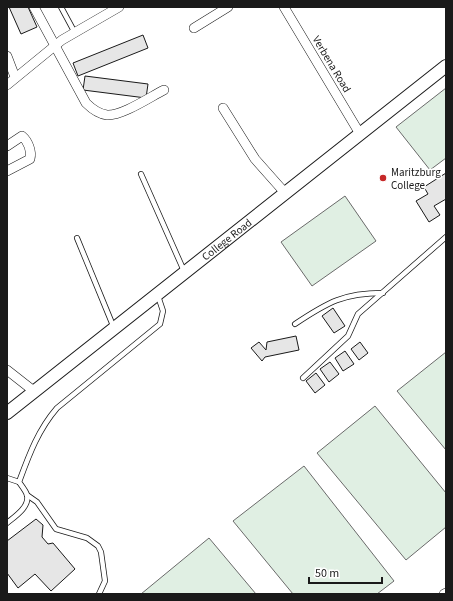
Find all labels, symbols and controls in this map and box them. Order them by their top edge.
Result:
street label: Verbena Road [309,33,354,95]
place label: Maritzburg College [391,165,441,193]
marker: Maritzburg College [378,173,388,183]
street label: College Road [199,215,255,264]
scale bar [309,559,382,585]
text: 50 m [315,565,339,582]

